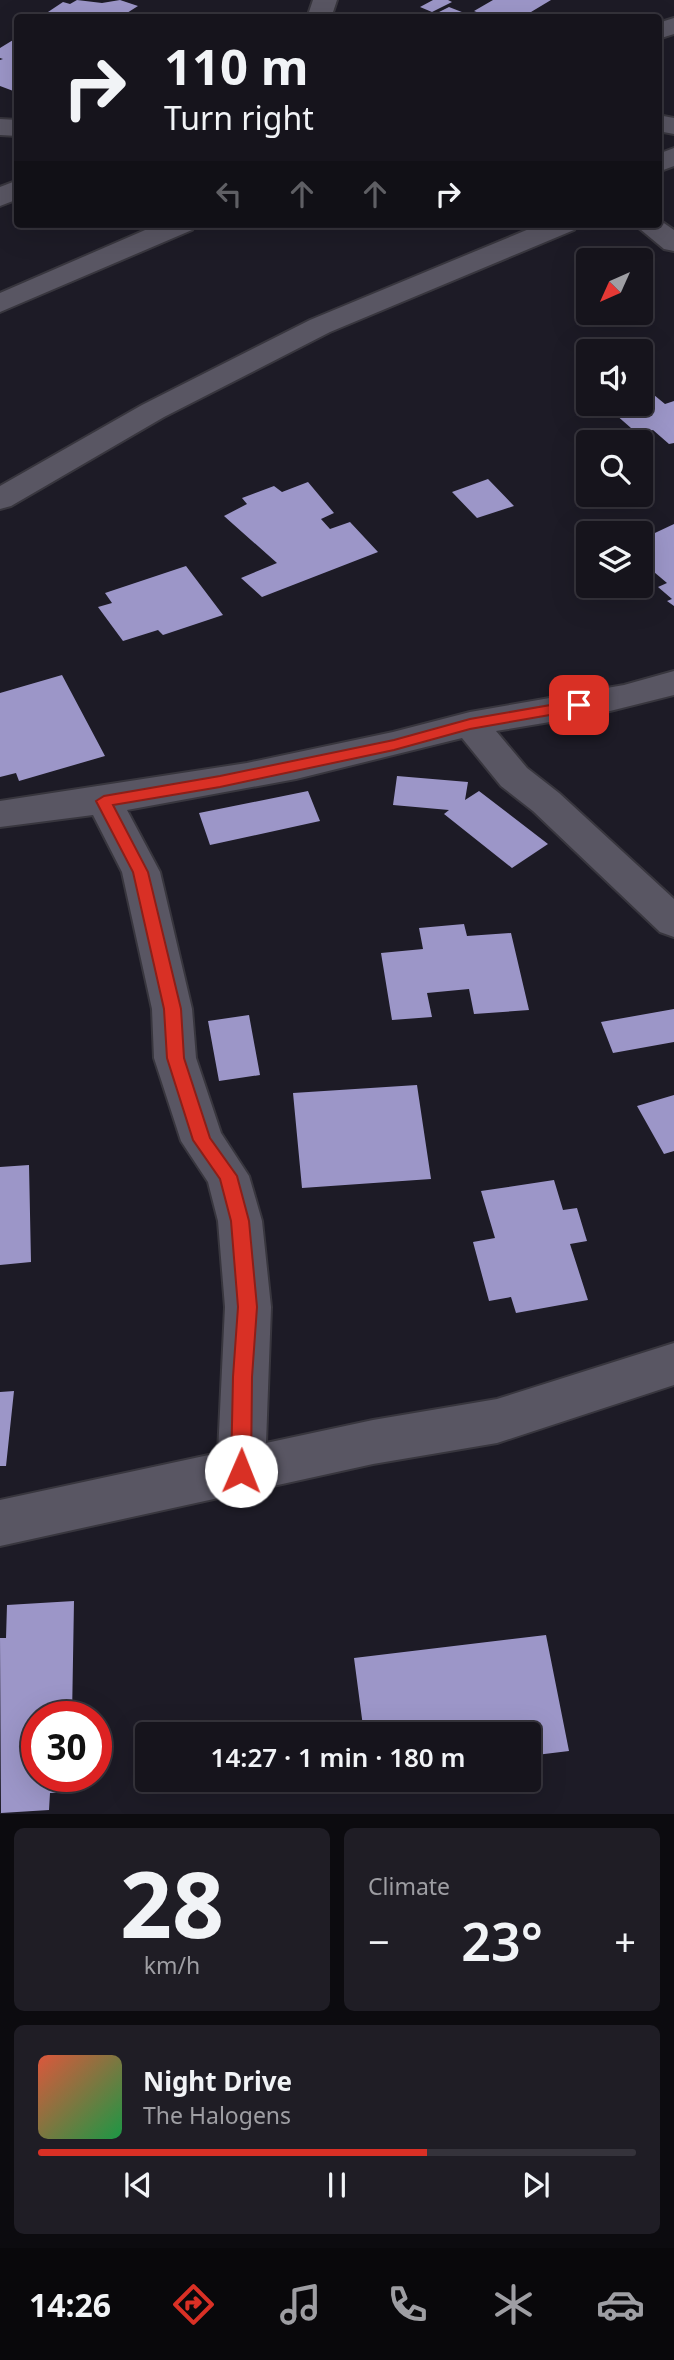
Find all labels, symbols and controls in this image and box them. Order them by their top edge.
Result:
text: 110 m [164,33,309,99]
icon: right [49,42,140,133]
text: Turn right [164,96,314,139]
icon: left [210,175,248,213]
icon: ahead [283,175,321,213]
icon: ahead [356,175,394,213]
icon: right [429,175,467,213]
north arrow [576,248,653,326]
map controls [576,248,653,598]
button: sound [576,339,653,416]
button: search [576,430,653,507]
button: layers [576,521,653,598]
pin [549,675,609,735]
icon: arrive [560,686,598,724]
position arrow [204,1434,278,1508]
speed limit sign: 30 [21,1701,112,1792]
text: 14:27 · 1 min · 180 m [211,1739,465,1775]
text: 28 [120,1841,224,1965]
text: Climate [368,1870,450,1902]
text: 23° [461,1905,543,1976]
text: − [368,1915,390,1967]
text: + [614,1915,636,1967]
text: km/h [144,1949,200,1981]
text: Night Drive [143,2063,292,2099]
text: The Halogens [143,2099,291,2131]
icon: previous [119,2166,157,2204]
icon: pause [318,2166,356,2204]
icon: next [517,2166,555,2204]
icon: directions [169,2280,218,2329]
icon: music [276,2280,325,2329]
icon: phone [383,2280,432,2329]
icon: climate [489,2280,538,2329]
icon: car [596,2280,645,2329]
text: 14:26 [29,2283,111,2326]

